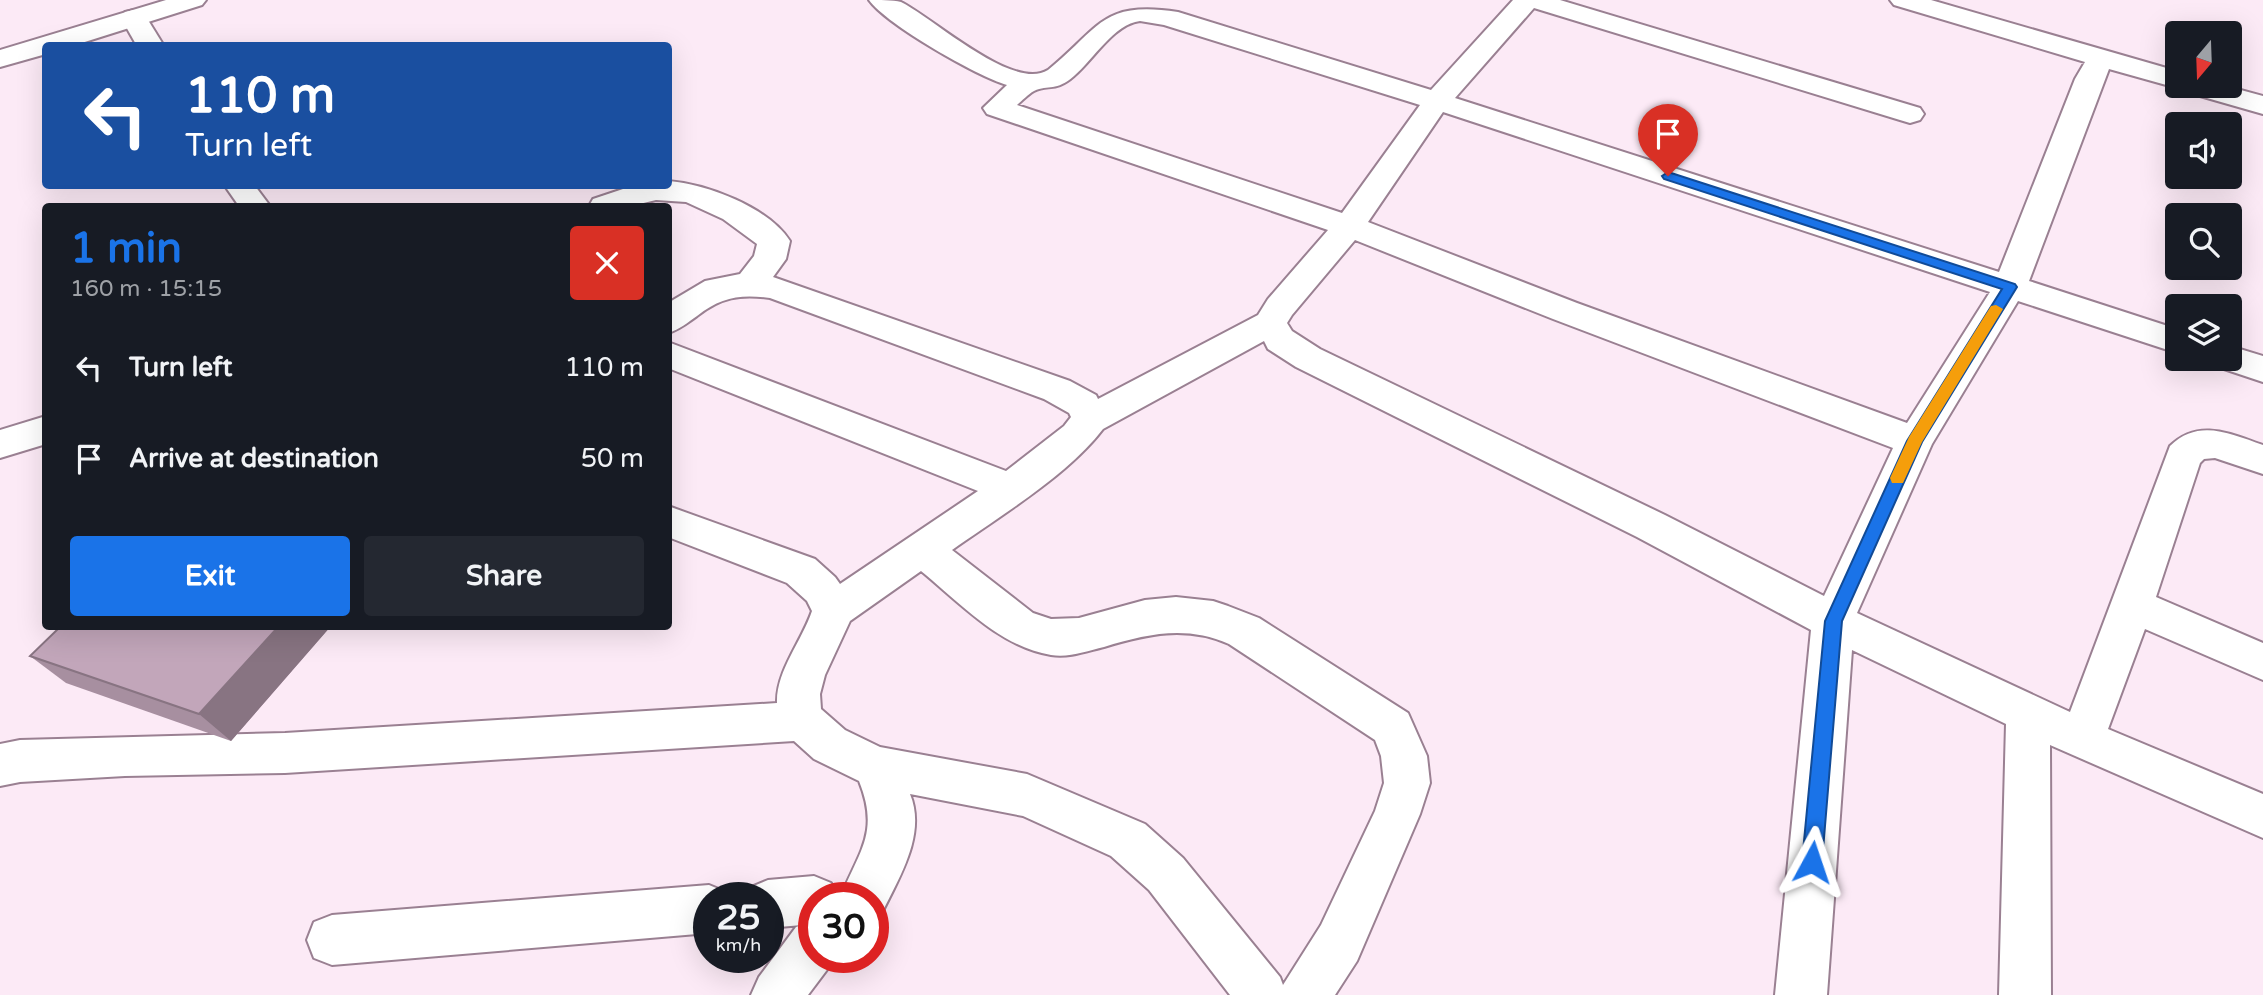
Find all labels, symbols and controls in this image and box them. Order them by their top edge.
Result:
north arrow [2165,21,2242,98]
map controls [2165,21,2242,371]
text: 110 m [185,67,335,126]
icon: left [70,70,161,161]
pin [1638,104,1698,176]
button: sound [2165,112,2242,189]
icon: arrive [1649,115,1687,153]
text: Turn left [185,127,312,165]
button: search [2165,203,2242,280]
text: 1 min [70,223,182,274]
button: close [570,226,644,300]
text: 160 m · 15:15 [70,275,222,303]
button: layers [2165,294,2242,371]
icon: left [70,349,108,387]
text: Turn left [129,352,232,383]
text: 110 m [564,352,644,383]
icon: arrive [70,440,108,478]
text: Arrive at destination [129,443,379,474]
text: 50 m [581,443,644,474]
button: Exit [70,536,350,616]
button: Share [364,536,644,616]
position arrow [1775,825,1849,899]
speed limit sign: 30 [798,882,889,973]
text: 25 [717,897,760,939]
text: km/h [716,934,761,956]

